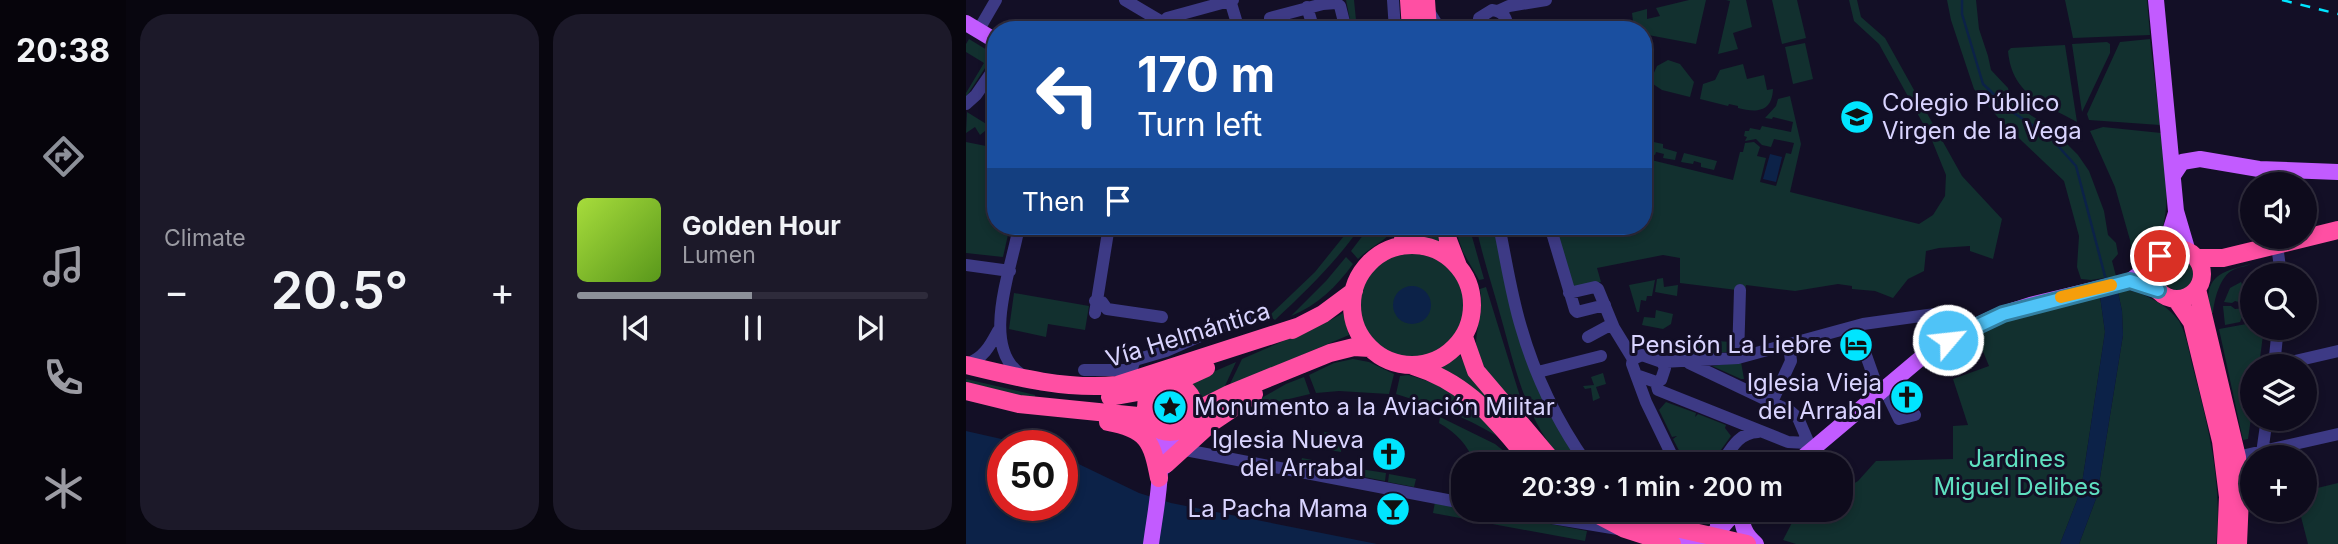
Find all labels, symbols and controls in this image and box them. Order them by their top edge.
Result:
text: 20:38 [16,31,110,70]
text: 170 m [1137,45,1275,104]
icon: left [1022,49,1113,140]
place label: Colegio Público Virgen de la Vega [1882,88,2082,145]
school or university icon: Colegio Público Virgen de la Vega [1838,98,1876,136]
text: Turn left [1137,105,1262,144]
icon: directions [39,132,88,181]
map controls [2240,172,2317,522]
button: sound [2240,172,2317,249]
icon: arrive [1099,182,1137,220]
text: Then [1022,186,1085,217]
text: Golden Hour [682,210,841,241]
text: Climate [164,224,246,252]
pin [2130,226,2190,286]
icon: arrive [2141,237,2179,275]
text: Lumen [682,241,756,269]
icon: music [39,242,88,291]
text: 20.5° [271,259,408,322]
button: search [2240,263,2317,340]
text: − [164,268,189,314]
text: + [490,268,515,314]
street label: Vía Helmántica [1102,296,1273,373]
position arrow [1911,303,1985,377]
icon: previous [617,309,655,347]
icon: pause [734,309,772,347]
icon: next [851,309,889,347]
hotel icon: Pensión La Liebre [1837,326,1875,364]
place label: Pensión La Liebre [1630,330,1832,359]
icon: phone [39,353,88,402]
button: layers [2240,354,2317,431]
place label: Iglesia Vieja del Arrabal [1747,368,1882,425]
church icon: Iglesia Vieja del Arrabal [1888,378,1926,416]
place icon: Monumento a la Aviación Militar [1151,388,1189,426]
place label: Monumento a la Aviación Militar [1194,392,1555,421]
place label: Iglesia Nueva del Arrabal [1212,425,1364,482]
speed limit sign: 50 [987,430,1078,521]
church icon: Iglesia Nueva del Arrabal [1370,435,1408,473]
park label: Jardines Miguel Delibes [1933,444,2101,501]
button: + [2240,445,2317,522]
icon: climate [39,464,88,513]
text: 20:39 · 1 min · 200 m [1521,471,1783,502]
bar icon: La Pacha Mama [1374,490,1412,528]
place label: La Pacha Mama [1188,494,1368,523]

